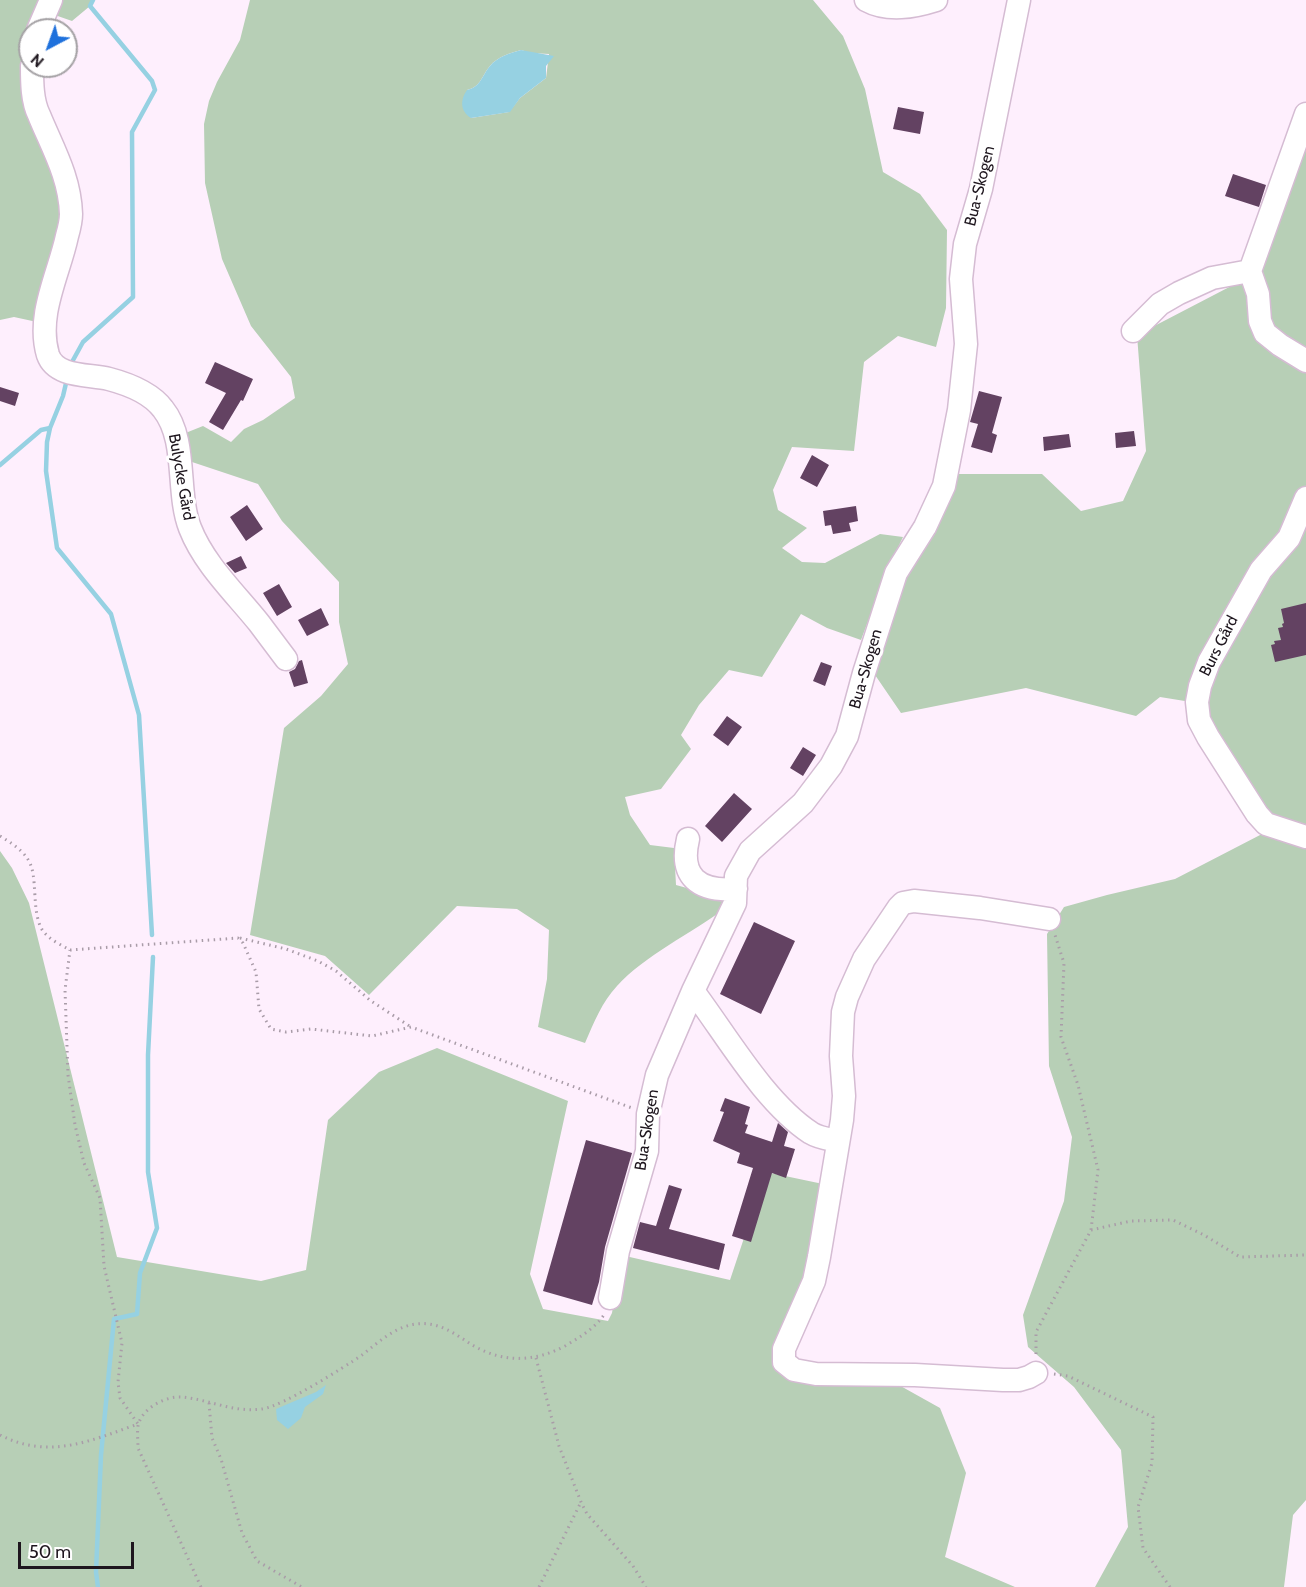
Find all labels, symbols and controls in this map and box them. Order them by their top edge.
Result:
north arrow [18,18,78,78]
text: N [27,50,48,71]
street label: Bua-Skogen [961,144,999,228]
street label: Bulycke Gård [164,432,198,522]
street label: Burs Gård [1196,613,1242,679]
street label: Bua-Skogen [845,627,887,711]
street label: Bua-Skogen [631,1088,663,1172]
scale bar [21,1530,136,1568]
text: 50 m [29,1541,71,1563]

